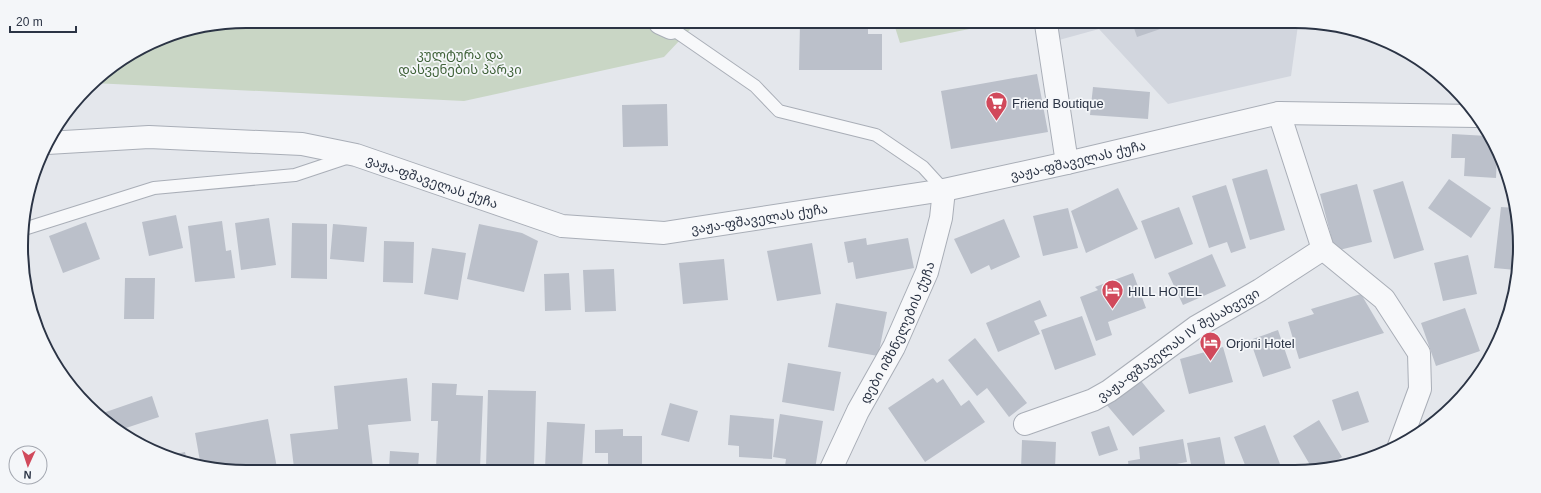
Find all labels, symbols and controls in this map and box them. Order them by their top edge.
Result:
scale bar [10,8,76,34]
text: 20 m [16,15,43,29]
park label: კულტურა და დასვენების პარკი [398,47,522,78]
supermarket icon: Friend Boutique [984,90,1010,123]
place label: Friend Boutique [1012,96,1104,111]
street label: ვაჟა-ფშაველას ქუჩა [1009,138,1147,183]
street label: ვაჟა-ფშაველას ქუჩა [364,152,500,211]
street label: ვაჟა-ფშაველას ქუჩა [690,201,829,237]
street label: დები იშხნელების ქუჩა [857,260,937,406]
hotel icon: HILL HOTEL [1099,278,1125,311]
place label: HILL HOTEL [1128,284,1202,299]
street label: ვაჟა-ფშაველას IV შესახვევი [1095,285,1262,404]
hotel icon: Orjoni Hotel [1197,330,1223,363]
place label: Orjoni Hotel [1226,336,1295,351]
north arrow [8,445,48,485]
text: N [23,469,32,481]

